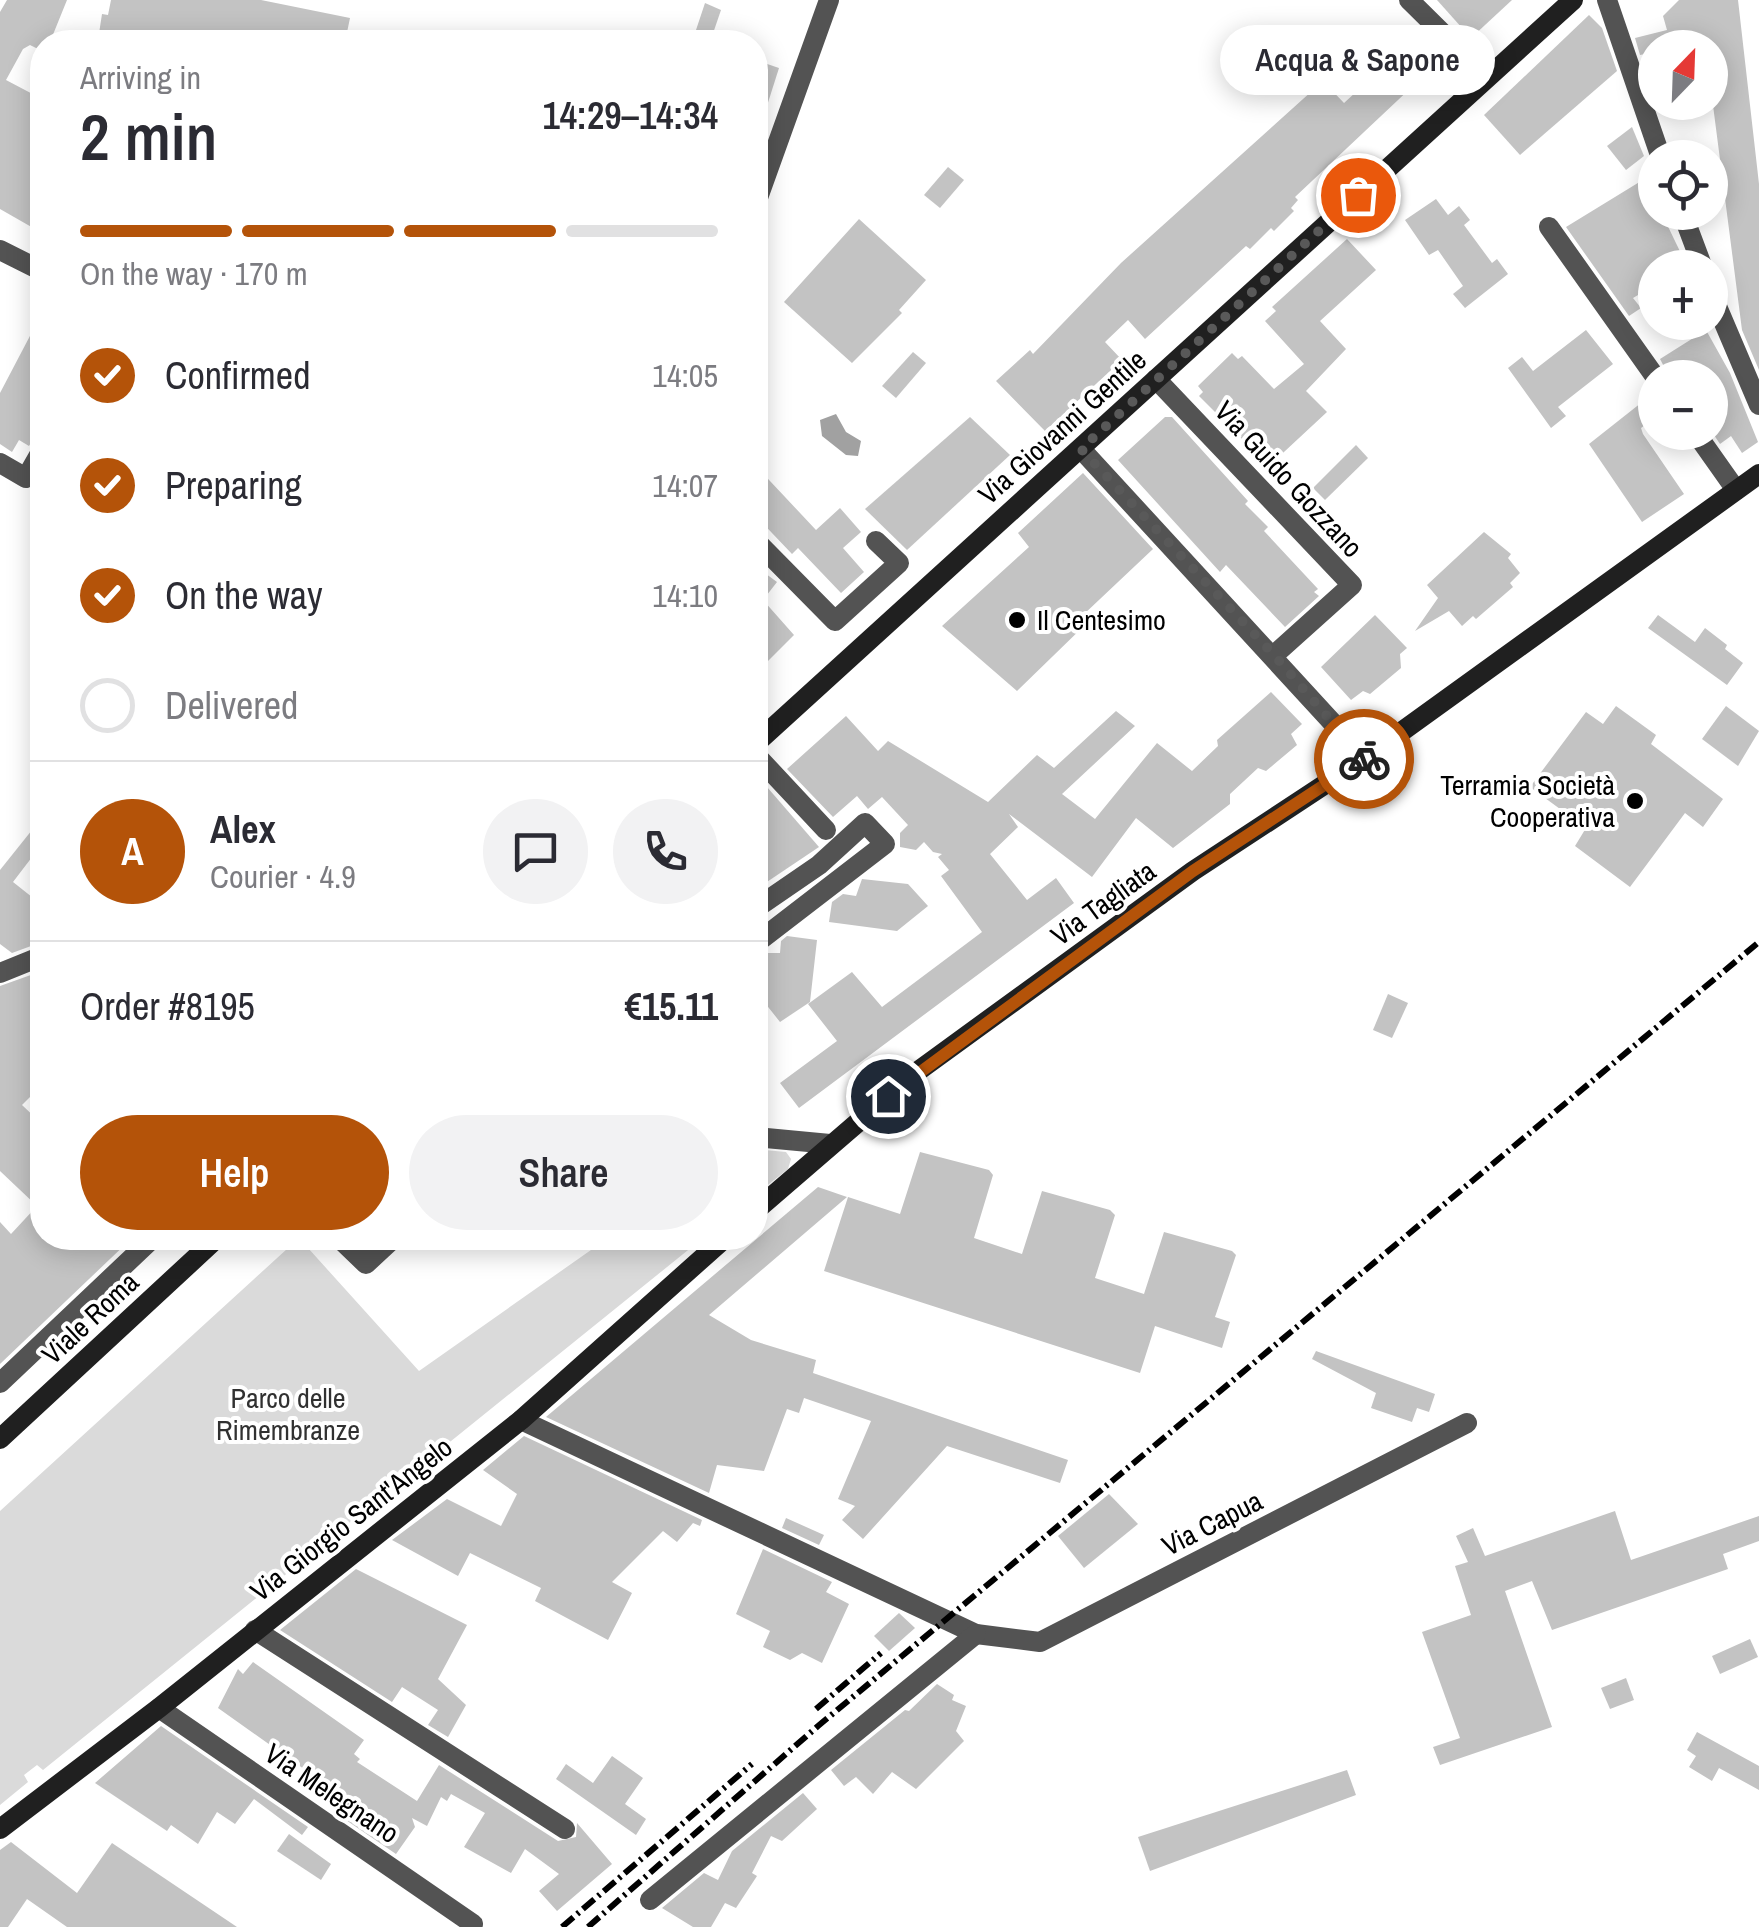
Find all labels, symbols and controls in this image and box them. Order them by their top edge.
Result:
callout: Acqua & Sapone [1220,25,1496,95]
north arrow [1638,30,1728,120]
map controls [1638,30,1728,450]
text: Acqua & Sapone [1255,38,1460,81]
text: Arriving in [80,56,201,99]
text: 14:29–14:34 [542,90,718,141]
text: 2 min [80,93,217,180]
button: locate [1638,140,1728,230]
pin [1316,153,1401,238]
icon: bag [1331,168,1386,223]
button: + [1638,250,1728,340]
text: On the way · 170 m [80,252,308,295]
street label: Via Giovanni Gentile [970,341,1154,513]
icon: check [80,348,135,403]
text: Confirmed [165,350,310,401]
text: 14:05 [652,354,718,397]
button: − [1638,360,1728,450]
street label: Via Guido Gozzano [1206,392,1372,566]
icon: check [80,458,135,513]
text: Preparing [165,460,302,511]
text: 14:07 [652,464,718,507]
icon: check [80,568,135,623]
text: On the way [165,570,323,621]
text: 14:10 [652,574,718,617]
place label: Il Centesimo [1037,601,1166,639]
marker: Il Centesimo [1006,609,1028,631]
text: Delivered [165,680,298,731]
courier [1314,709,1414,809]
icon: bike [1337,732,1392,787]
place label: Terramia Società Cooperativa [1440,766,1615,836]
marker: Terramia Società Cooperativa [1624,790,1646,812]
button: chat [483,799,588,904]
button: phone [613,799,718,904]
text: Alex [210,804,276,855]
text: A [121,826,144,877]
street label: Via Tagliata [1043,852,1163,954]
text: Courier · 4.9 [210,855,356,898]
text: Order #8195 [80,981,255,1032]
text: €15.11 [624,981,718,1032]
pin [846,1054,931,1139]
icon: home [861,1069,916,1124]
button: Help [80,1115,389,1230]
button: Share [409,1115,718,1230]
street label: Viale Roma [33,1263,147,1373]
park label: Parco delle Rimembranze [216,1379,360,1449]
street label: Via Giorgio Sant'Angelo [242,1428,460,1610]
street label: Via Capua [1155,1481,1269,1564]
street label: Via Melegnano [258,1734,406,1852]

